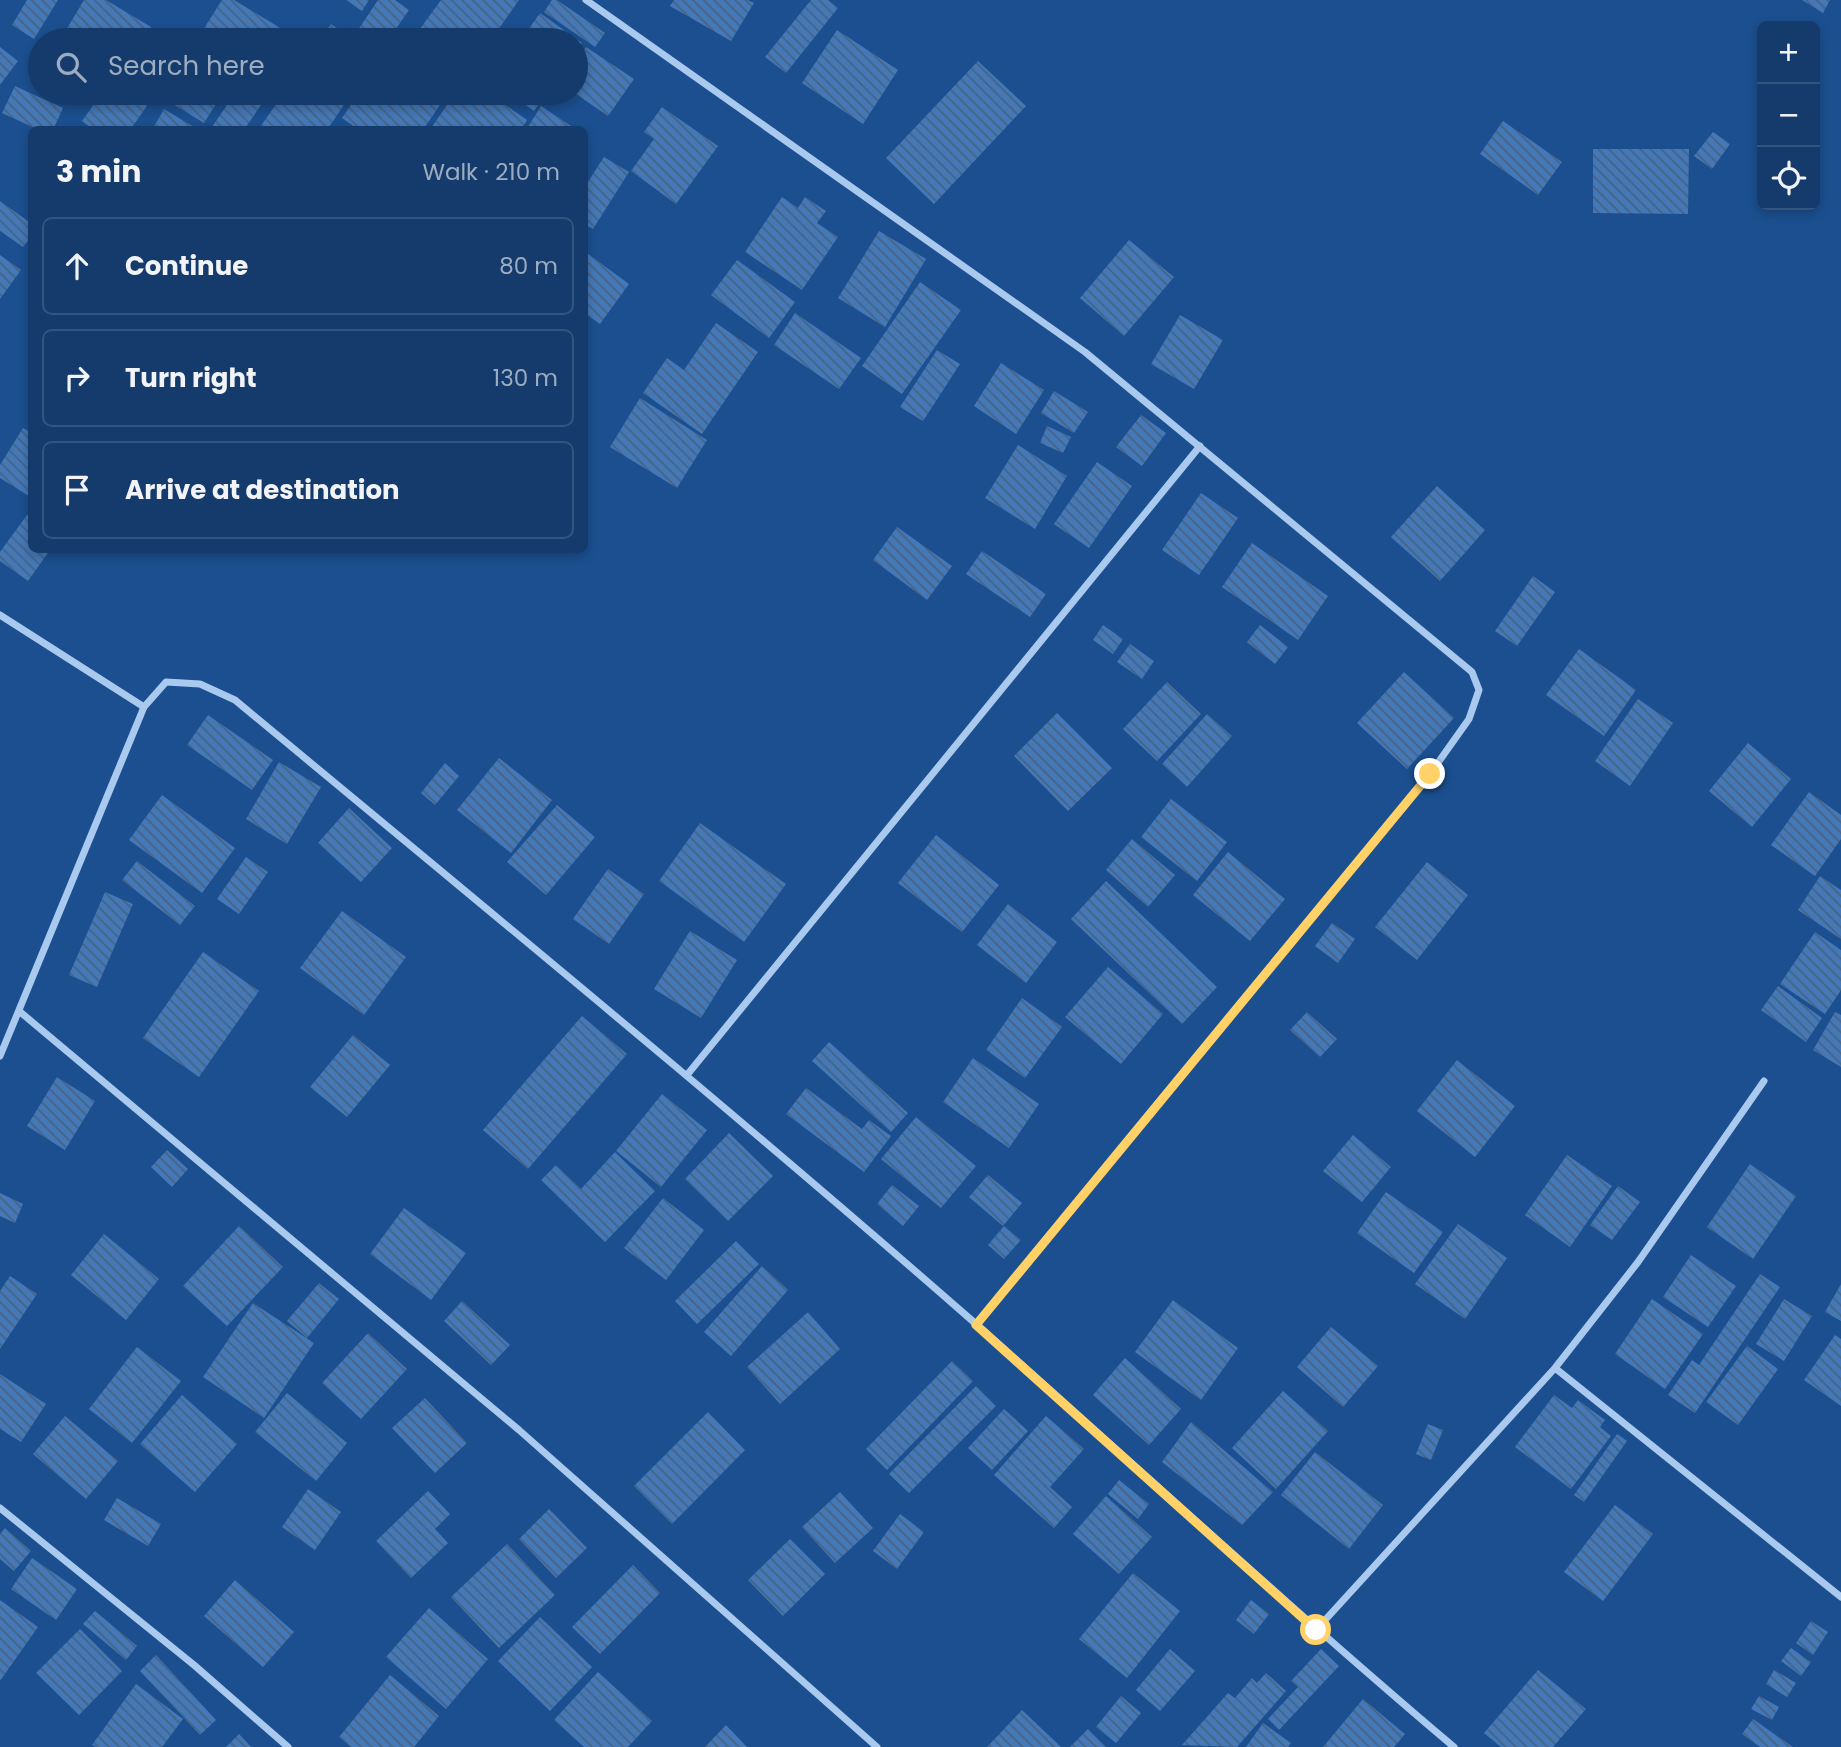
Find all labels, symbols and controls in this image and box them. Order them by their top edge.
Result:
map controls [1757,21,1820,210]
button: + [1757,21,1820,84]
search box [28,28,588,105]
icon: search [52,48,90,86]
text: Search here [108,48,265,84]
button: − [1757,84,1820,147]
button: locate [1757,147,1820,210]
text: 3 min [56,150,141,193]
text: Walk · 210 m [422,156,560,188]
icon: ahead [58,247,96,285]
text: Continue [125,248,248,284]
text: 80 m [499,250,558,282]
icon: right [58,359,96,397]
text: Turn right [125,360,257,396]
text: 130 m [493,362,558,394]
icon: arrive [58,471,96,509]
text: Arrive at destination [125,472,400,508]
route end [1414,758,1445,789]
route start [1300,1614,1331,1645]

